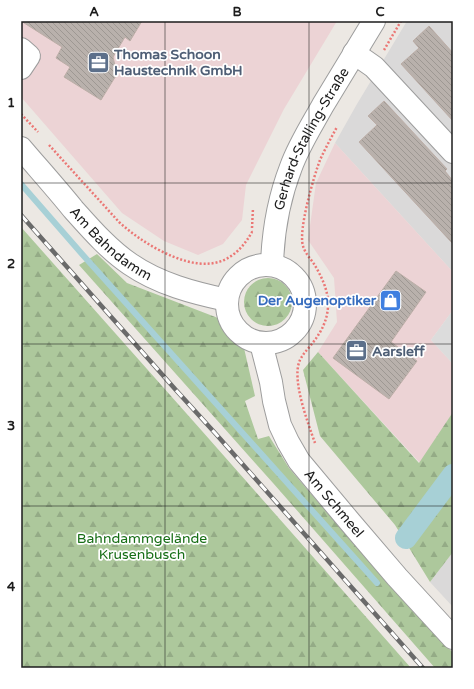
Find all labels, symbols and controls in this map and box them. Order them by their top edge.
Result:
text: A [89,4,99,20]
text: B [232,4,242,20]
text: C [375,4,385,20]
place label: Thomas Schoon Haustechnik GmbH [113,46,243,79]
office icon: Thomas Schoon Haustechnik GmbH [85,49,111,75]
street label: Gerhard-Stalling-Straße [270,64,353,212]
text: 1 [7,95,15,111]
street label: Am Bahndamm [66,203,155,284]
text: 2 [7,256,15,272]
shop icon: Der Augenoptiker [378,287,404,313]
place label: Der Augenoptiker [258,292,377,309]
office icon: Aarsleff [343,338,369,364]
place label: Aarsleff [372,343,426,360]
text: 3 [7,418,15,434]
street label: Am Schmeel [301,466,367,541]
park label: Bahndammgelände Krusenbusch [77,530,207,563]
text: 4 [7,579,16,595]

